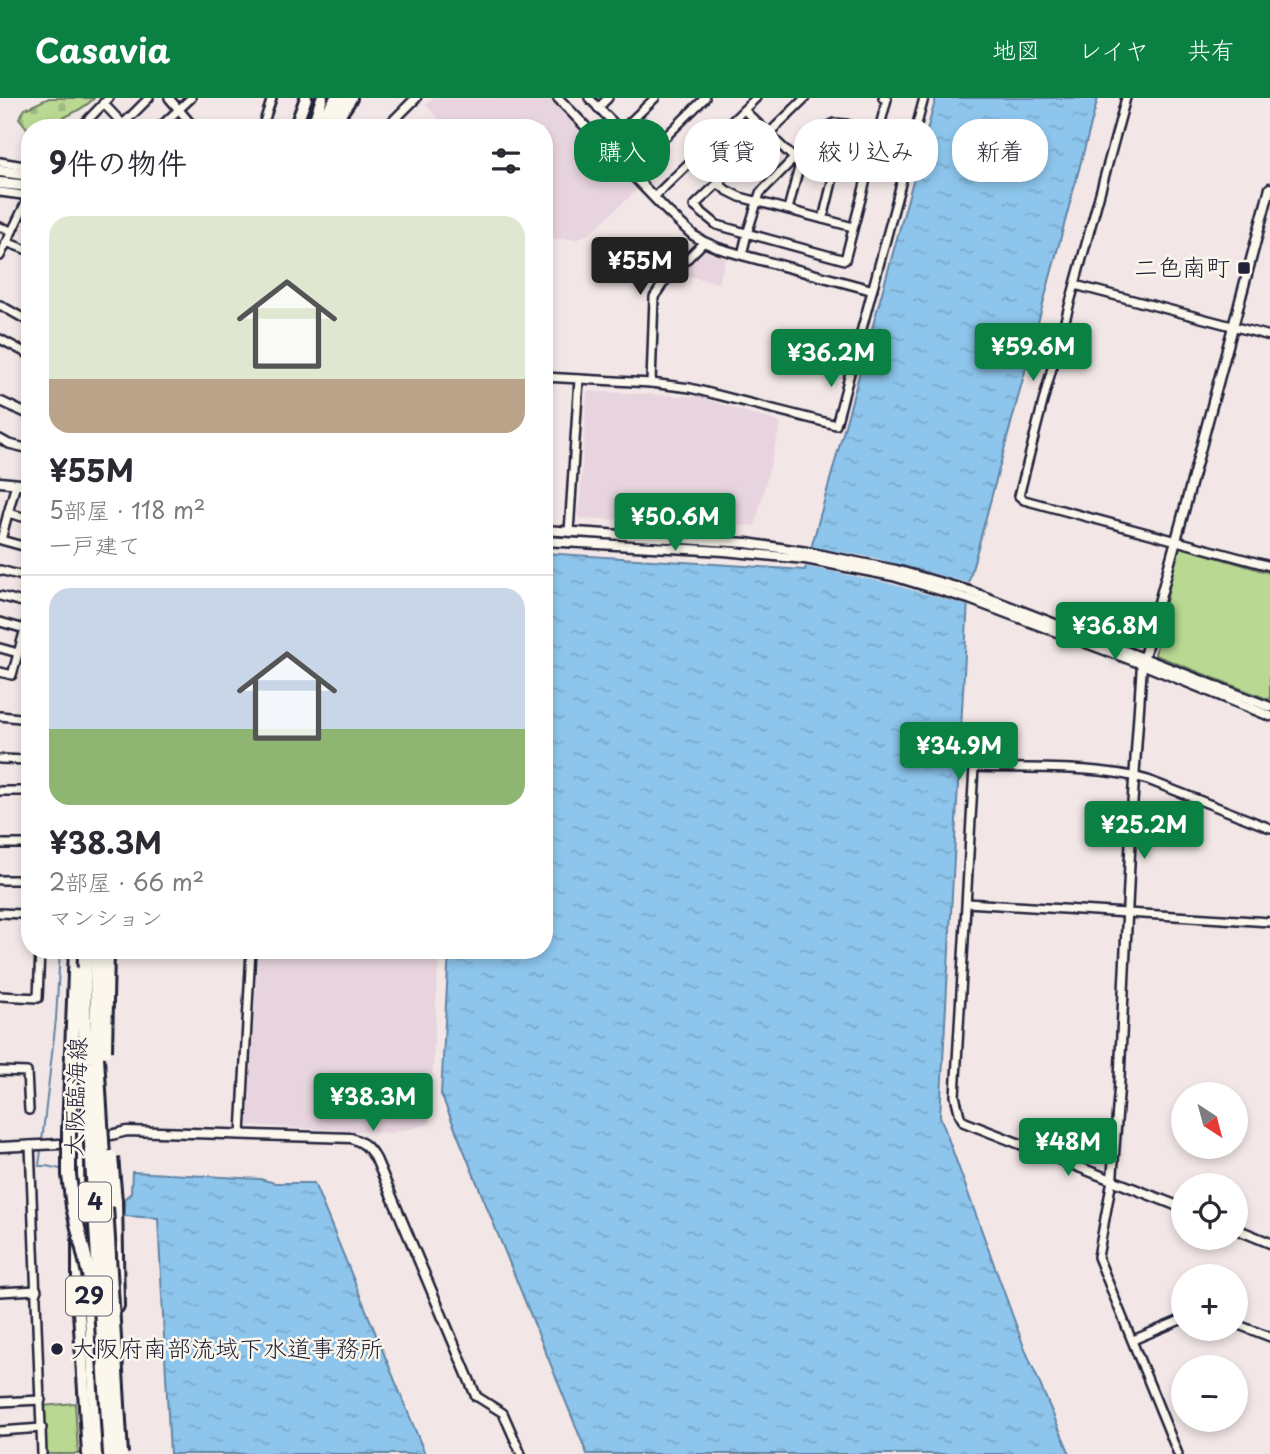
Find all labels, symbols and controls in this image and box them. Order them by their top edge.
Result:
text: Casavia [35,24,170,74]
text: 地図 [992,31,1040,67]
text: レイヤ [1078,31,1149,67]
text: 共有 [1187,31,1235,67]
chip: 購入 [574,119,670,182]
chip: 賃貸 [684,119,780,182]
chip: 絞り込み [794,119,938,182]
chip: 新着 [952,119,1048,182]
text: 9件の物件 [49,139,187,184]
icon: filters [487,142,525,180]
pin: ¥55M [599,238,681,297]
text: ¥55M [607,242,673,277]
place label: 二色南町 [1134,248,1230,284]
marker: 二色南町 [1236,260,1252,276]
icon: home [224,261,350,387]
pin: ¥59.6M [976,324,1090,383]
text: ¥59.6M [991,328,1075,363]
pin: ¥36.2M [774,330,888,389]
text: ¥36.2M [787,334,875,369]
text: ¥55M [49,447,134,492]
text: 5部屋 · 118 m² [49,492,206,527]
pin: ¥50.6M [618,494,732,553]
text: ¥50.6M [630,498,720,533]
text: 一戸建て [49,527,141,562]
pin: ¥36.8M [1058,602,1172,662]
text: ¥36.8M [1072,607,1158,642]
icon: home [224,633,350,759]
pin: ¥34.9M [902,722,1016,782]
text: ¥34.9M [916,727,1002,762]
pin: ¥25.2M [1087,802,1201,861]
text: ¥25.2M [1101,806,1187,841]
text: ¥38.3M [49,819,162,864]
text: 2部屋 · 66 m² [49,864,204,899]
text: マンション [49,899,163,934]
street label: 大阪臨海線 [54,1036,94,1158]
pin: ¥38.3M [316,1074,430,1133]
text: ¥38.3M [330,1078,416,1113]
north arrow [1171,1082,1248,1158]
map controls [1171,1082,1248,1432]
pin: ¥48M [1027,1118,1109,1178]
text: ¥48M [1035,1123,1101,1158]
button: locate [1171,1173,1248,1250]
road number: 4 [79,1182,111,1222]
button: + [1171,1264,1248,1341]
road number: 29 [66,1276,112,1316]
place label: 大阪府南部流域下水道事務所 [71,1329,383,1365]
marker: 大阪府南部流域下水道事務所 [49,1341,65,1357]
button: − [1171,1355,1248,1432]

